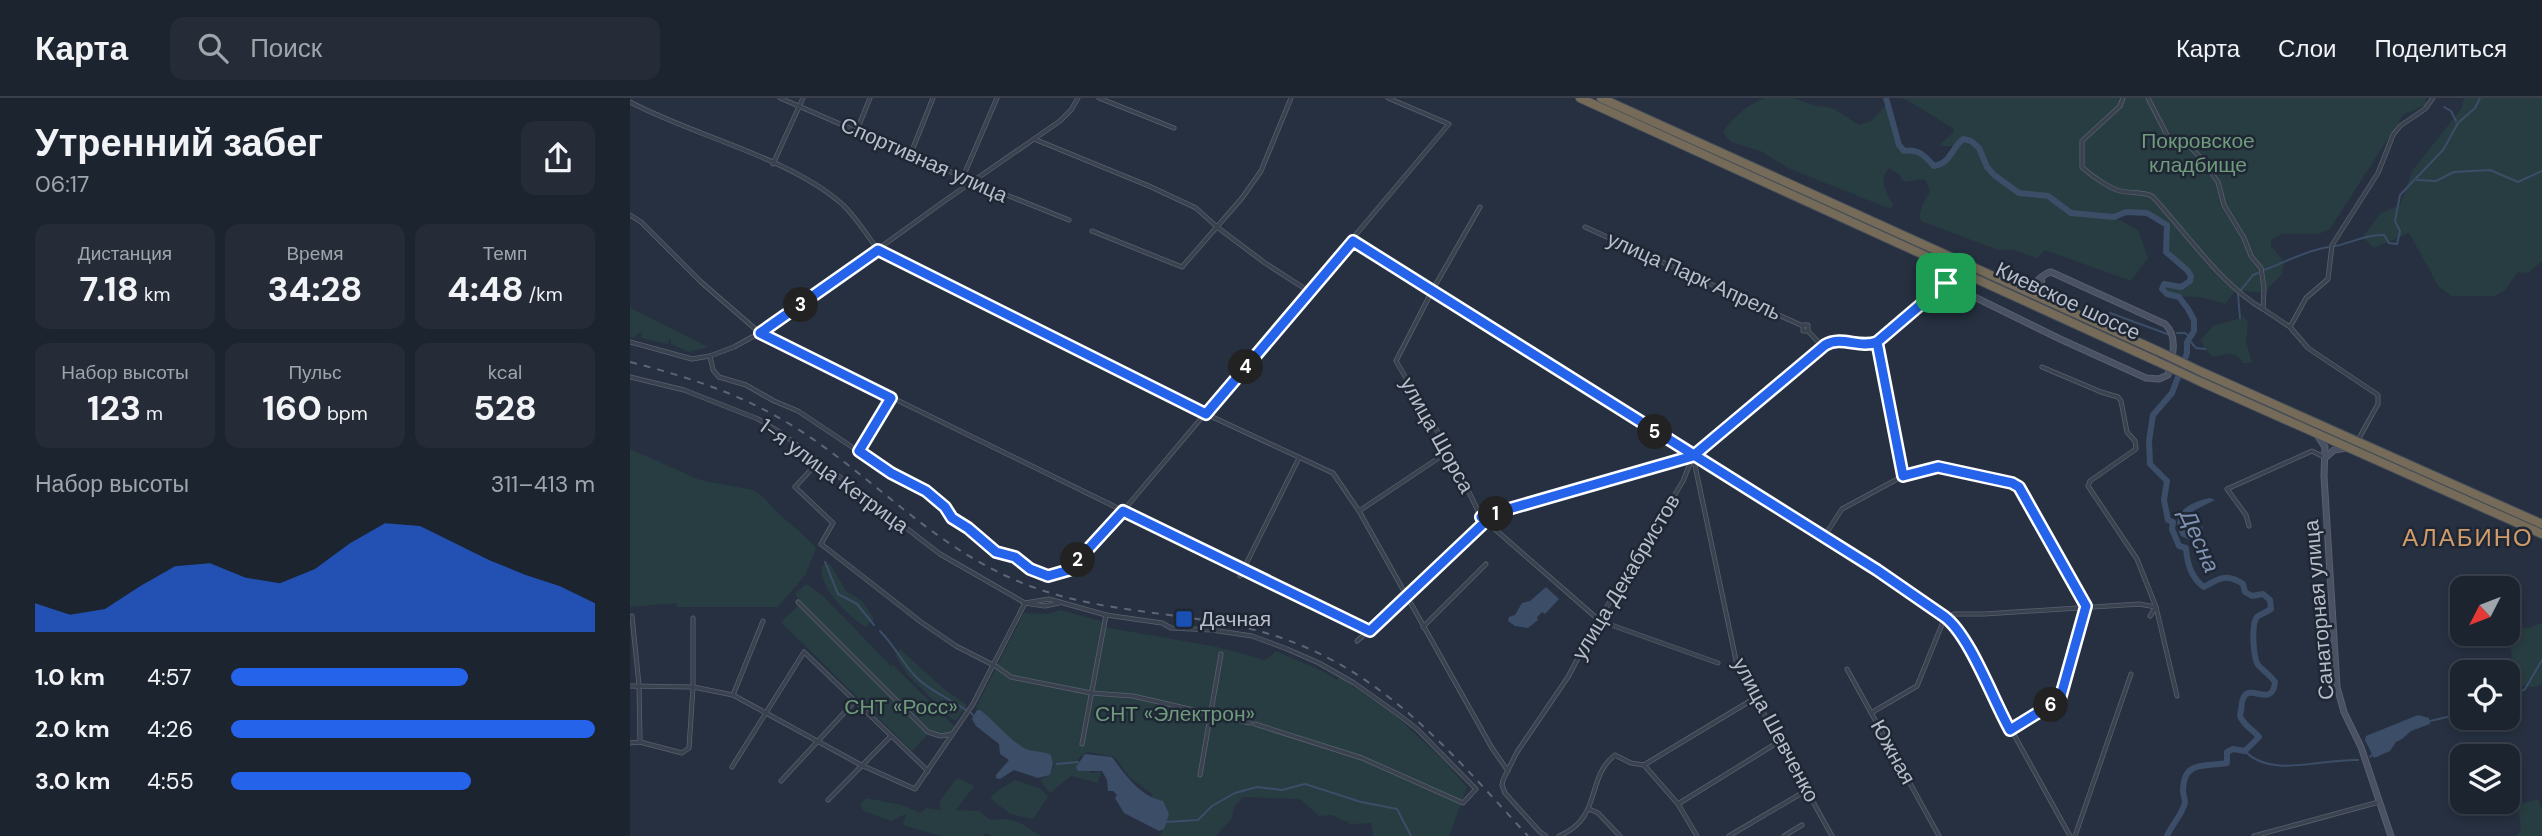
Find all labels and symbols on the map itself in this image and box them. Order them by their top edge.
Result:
street label: Спортивная улица [836,111,1012,210]
park label: Покровское кладбище [2141,127,2255,179]
street label: улица Парк Апрель [1603,225,1786,327]
pin [1916,253,1976,313]
street label: Киевское шоссе [1991,255,2145,347]
pin: 3 [784,288,818,322]
pin: 4 [1228,350,1264,384]
street label: улица Щорса [1394,372,1481,498]
street label: 1-я улица Кетрица [754,412,915,540]
pin: 5 [1637,414,1672,450]
street label: улица Декабристов [1565,489,1687,665]
pin: 1 [1478,496,1514,532]
water label: Десна [2172,502,2227,577]
street label: Санаторная улица [2297,519,2341,701]
district label: АЛАБИНО [2402,522,2534,553]
pin: 2 [1060,542,1096,578]
north arrow [2450,576,2520,646]
place label: Дачная [1200,605,1271,633]
marker: Дачная [1174,609,1194,629]
street label: улица Шевченко [1726,653,1826,807]
pin: 6 [2034,688,2068,722]
park label: СНТ «Росс» [844,693,958,721]
park label: СНТ «Электрон» [1095,700,1255,728]
street label: Южная [1864,715,1922,789]

